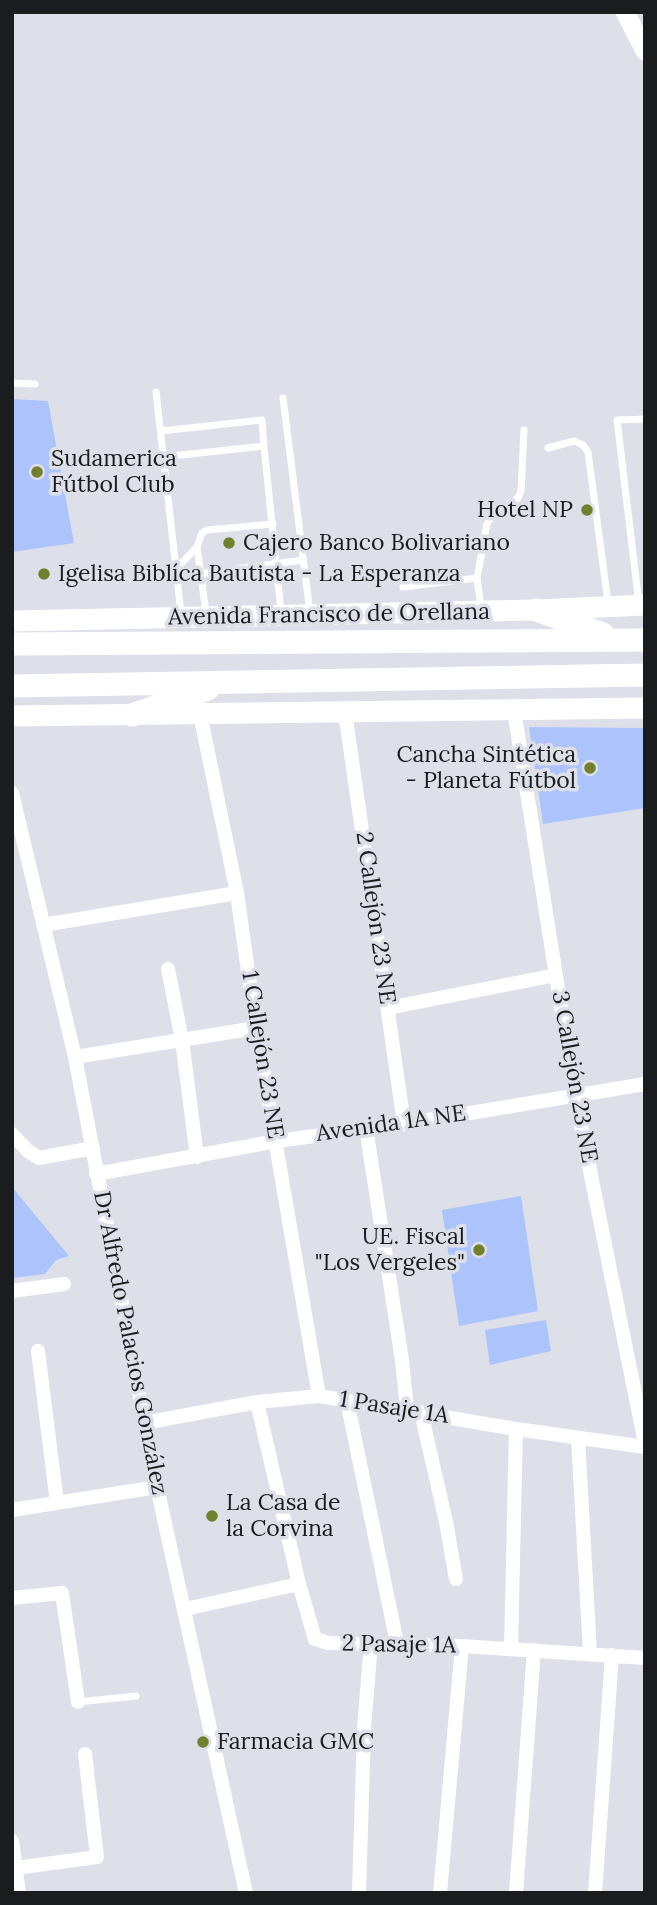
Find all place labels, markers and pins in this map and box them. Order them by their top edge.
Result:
place label: Sudamerica Fútbol Club [51,445,177,499]
marker: Sudamerica Fútbol Club [29,464,45,480]
place label: Hotel NP [477,496,573,524]
marker: Hotel NP [579,502,595,518]
place label: Cajero Banco Bolivariano [243,529,510,557]
marker: Cajero Banco Bolivariano [221,535,237,551]
place label: Igelisa Biblíca Bautista - La Esperanza [58,560,461,588]
marker: Igelisa Biblíca Bautista - La Esperanza [36,566,52,582]
place label: Cancha Sintética - Planeta Fútbol [396,741,576,795]
marker: Cancha Sintética - Planeta Fútbol [582,760,598,776]
place label: UE. Fiscal "Los Vergeles" [315,1223,465,1277]
marker: UE. Fiscal "Los Vergeles" [471,1242,487,1258]
place label: La Casa de la Corvina [226,1489,340,1543]
marker: La Casa de la Corvina [204,1508,220,1524]
place label: Farmacia GMC [217,1728,374,1756]
marker: Farmacia GMC [195,1734,211,1750]

